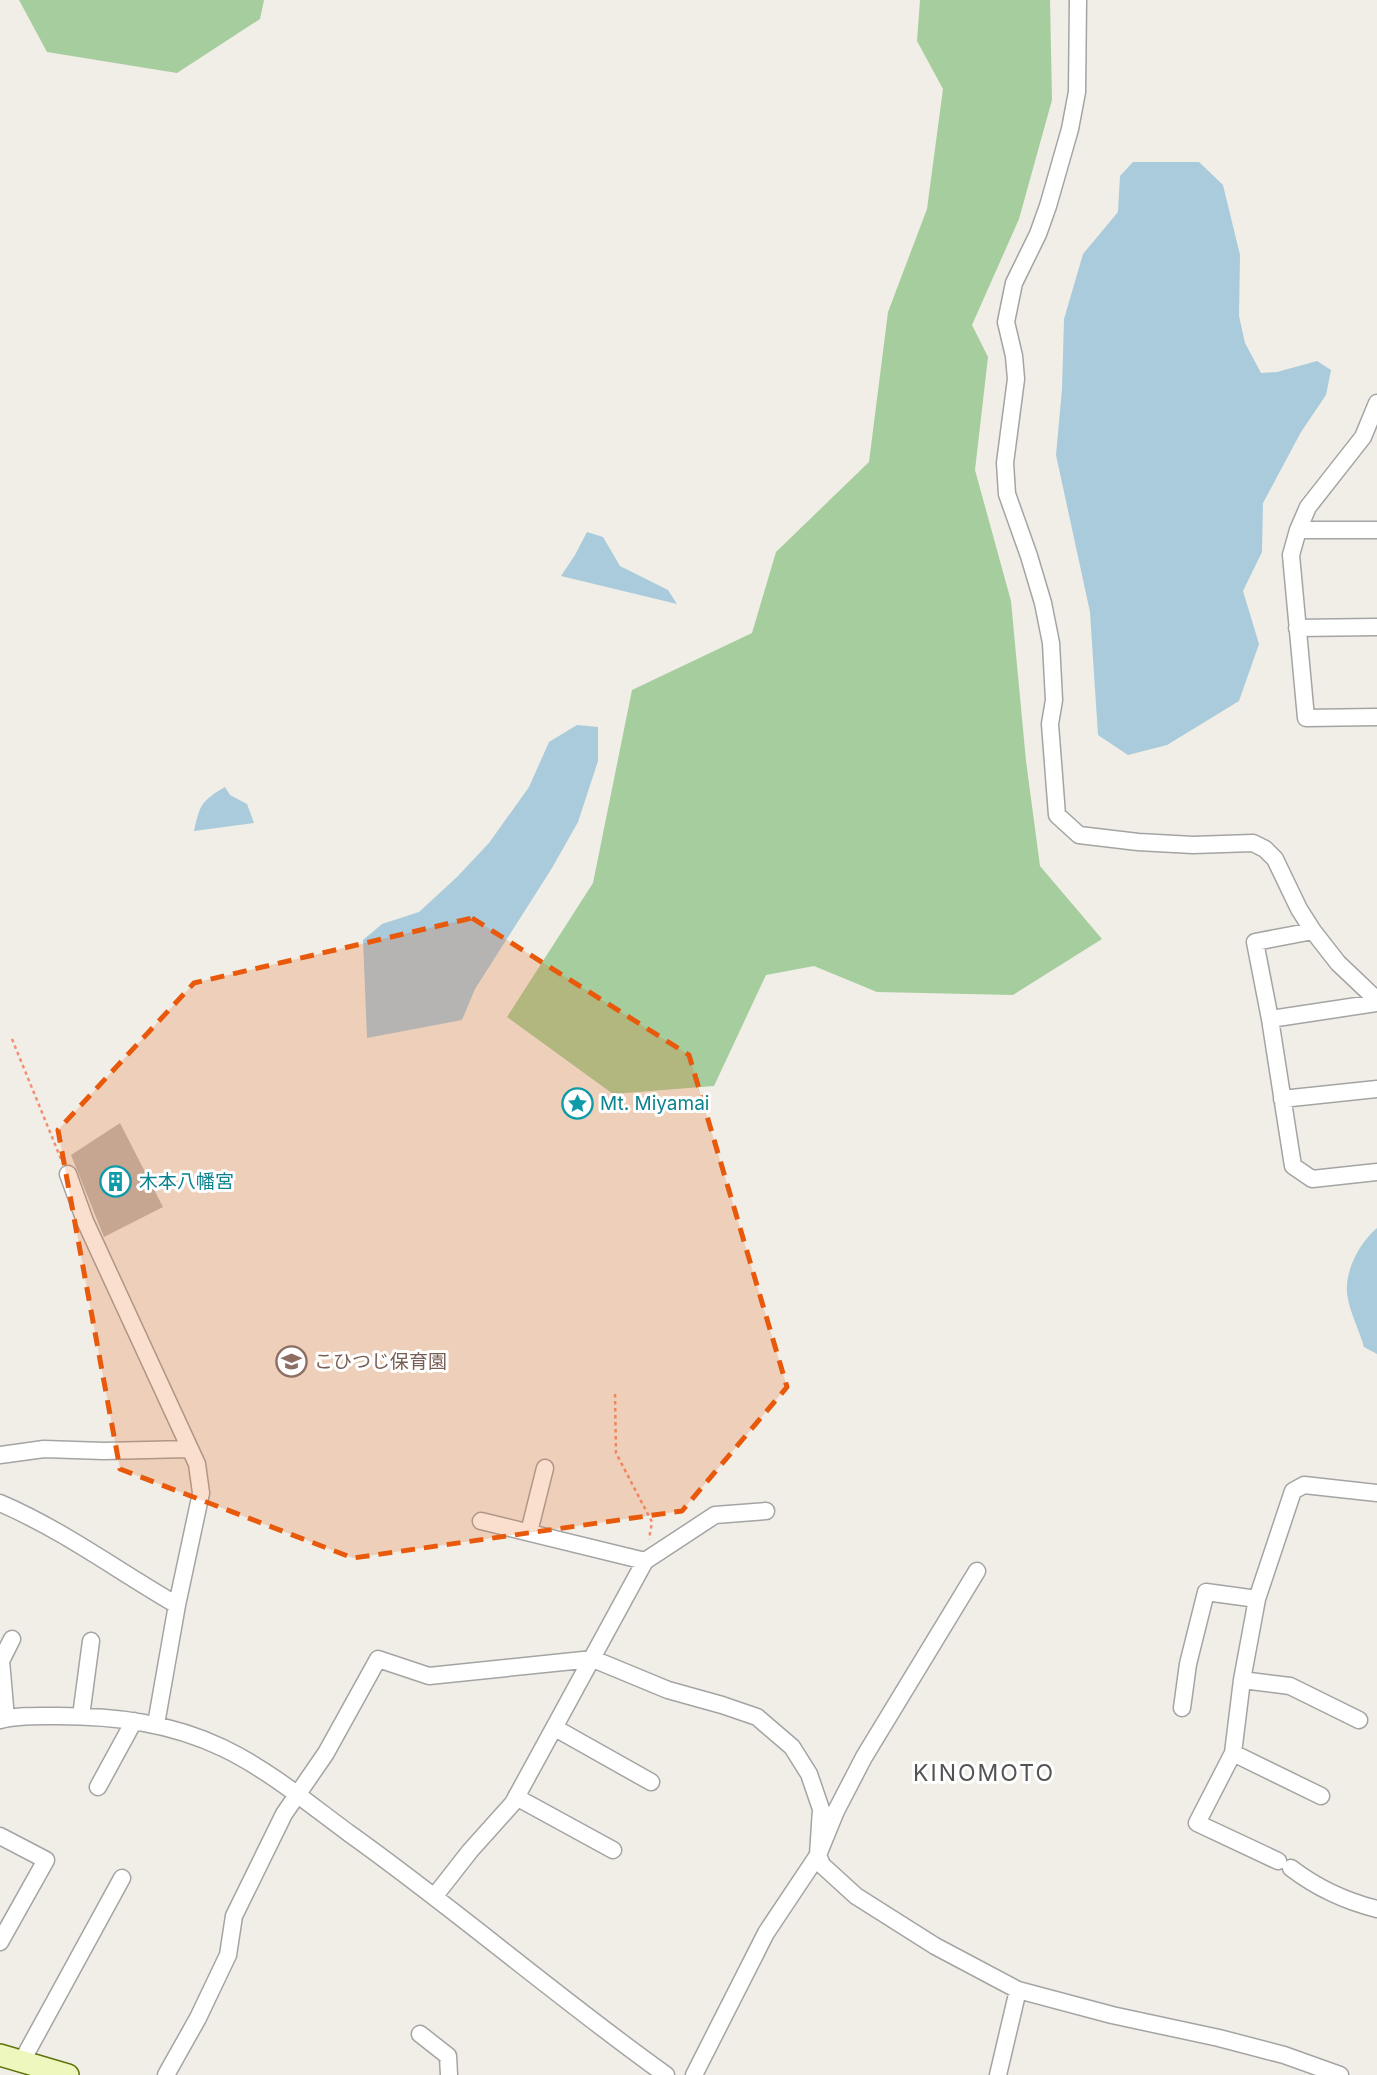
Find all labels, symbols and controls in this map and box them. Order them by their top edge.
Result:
place icon: Mt. Miyamai [560,1086,594,1120]
place label: Mt. Miyamai [600,1092,709,1115]
building icon: 木本八幡宮 [99,1164,133,1198]
place label: 木本八幡宮 [139,1170,234,1193]
school or university icon: こひつじ保育園 [274,1344,308,1378]
place label: こひつじ保育園 [314,1350,447,1373]
district label: KINOMOTO [913,1759,1055,1787]

